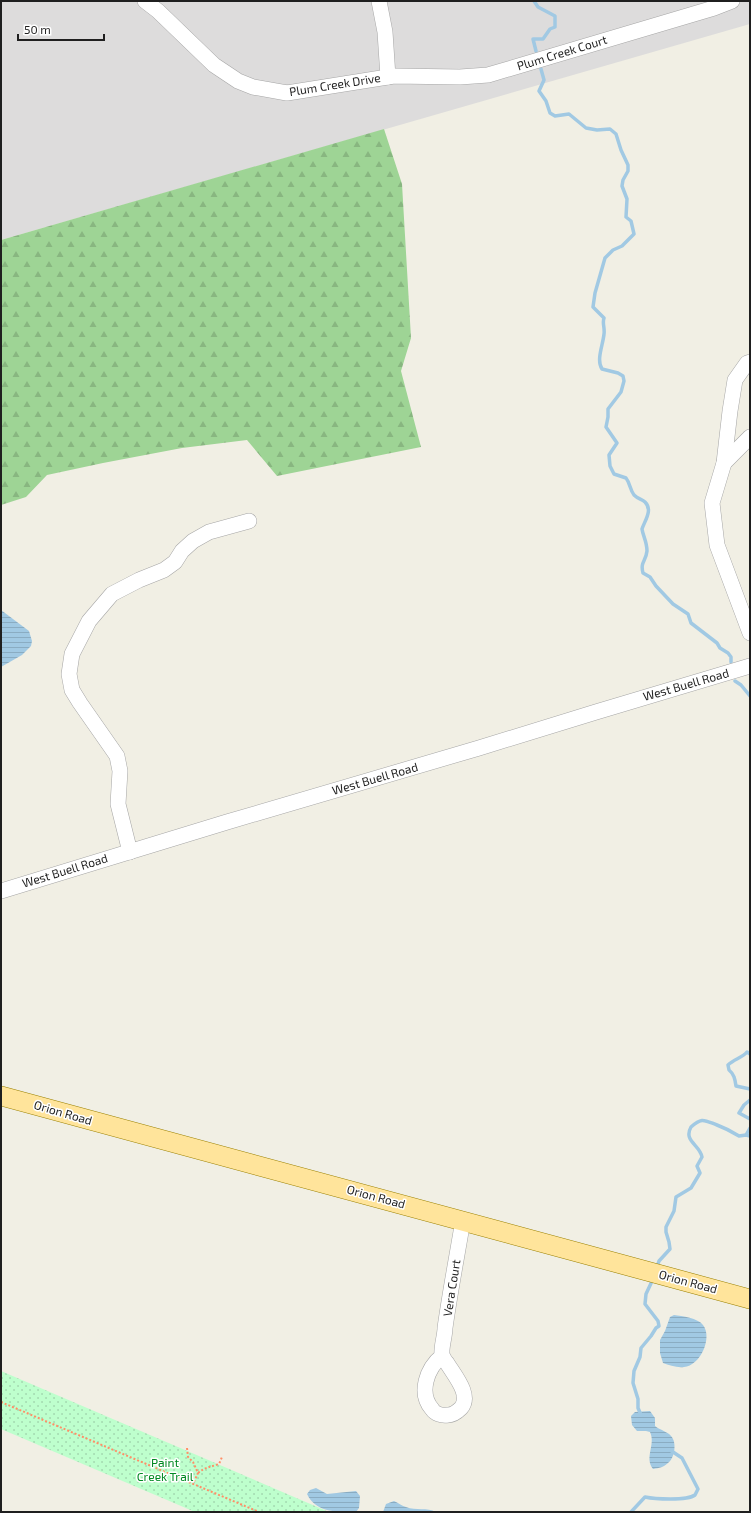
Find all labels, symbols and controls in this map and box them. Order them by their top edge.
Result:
scale bar [18,16,104,42]
text: 50 m [24,22,51,36]
street label: Plum Creek Court [515,32,609,72]
street label: Plum Creek Drive [288,70,381,98]
street label: West Buell Road [641,665,730,703]
street label: West Buell Road [330,759,419,797]
street label: West Buell Road [20,850,109,890]
street label: Orion Road [33,1097,94,1127]
street label: Orion Road [346,1182,407,1211]
street label: Vera Court [440,1258,462,1317]
street label: Orion Road [658,1267,719,1296]
park label: Paint Creek Trail [137,1455,194,1483]

